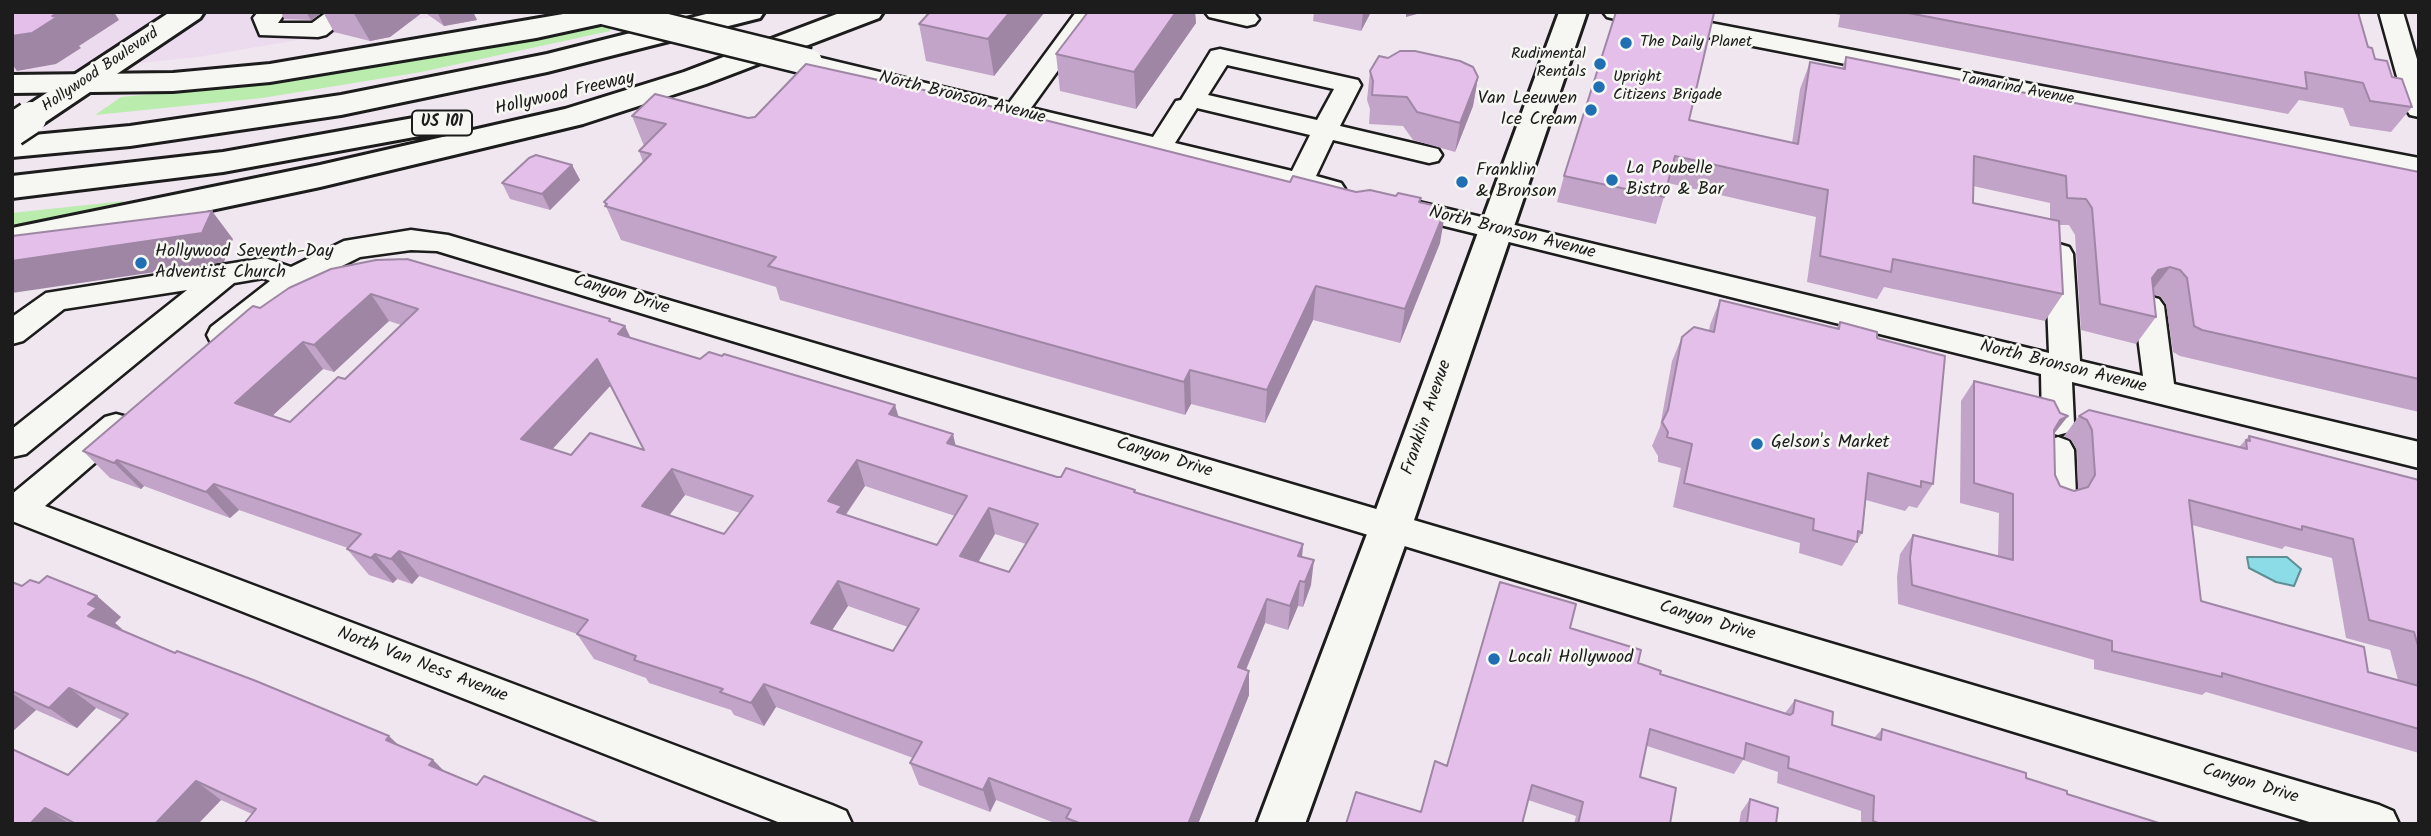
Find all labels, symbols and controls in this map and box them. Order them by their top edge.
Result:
street label: Hollywood Boulevard [39,25,163,117]
place label: The Daily Planet [1640,33,1752,53]
marker: The Daily Planet [1618,35,1634,51]
place label: Rudimental Rentals [1511,45,1586,83]
marker: Rudimental Rentals [1592,56,1608,72]
street label: Hollywood Freeway [493,68,637,122]
street label: North Bronson Avenue [876,68,1048,130]
place label: Upright Citizens Brigade [1613,68,1722,106]
street label: Tamarind Avenue [1959,70,2075,110]
marker: Upright Citizens Brigade [1591,79,1607,95]
place label: Van Leeuwen Ice Cream [1478,89,1577,132]
marker: Van Leeuwen Ice Cream [1583,102,1599,118]
road number: US 101 [412,111,472,136]
place label: La Poubelle Bistro & Bar [1626,159,1723,202]
place label: Franklin & Bronson [1476,161,1556,204]
marker: La Poubelle Bistro & Bar [1604,172,1620,188]
marker: Franklin & Bronson [1454,174,1470,190]
street label: North Bronson Avenue [1426,203,1598,265]
place label: Hollywood Seventh-Day Adventist Church [155,242,333,284]
marker: Hollywood Seventh-Day Adventist Church [133,255,149,271]
street label: Canyon Drive [570,271,672,321]
street label: North Bronson Avenue [1977,337,2149,399]
street label: Franklin Avenue [1398,358,1458,478]
place label: Gelson's Market [1771,433,1890,455]
street label: Canyon Drive [1113,434,1215,484]
marker: Gelson's Market [1749,436,1765,452]
street label: Canyon Drive [1656,597,1758,647]
street label: North Van Ness Avenue [334,624,510,708]
place label: Locali Hollywood [1508,648,1633,670]
marker: Locali Hollywood [1486,651,1502,667]
street label: Canyon Drive [2199,760,2301,810]

